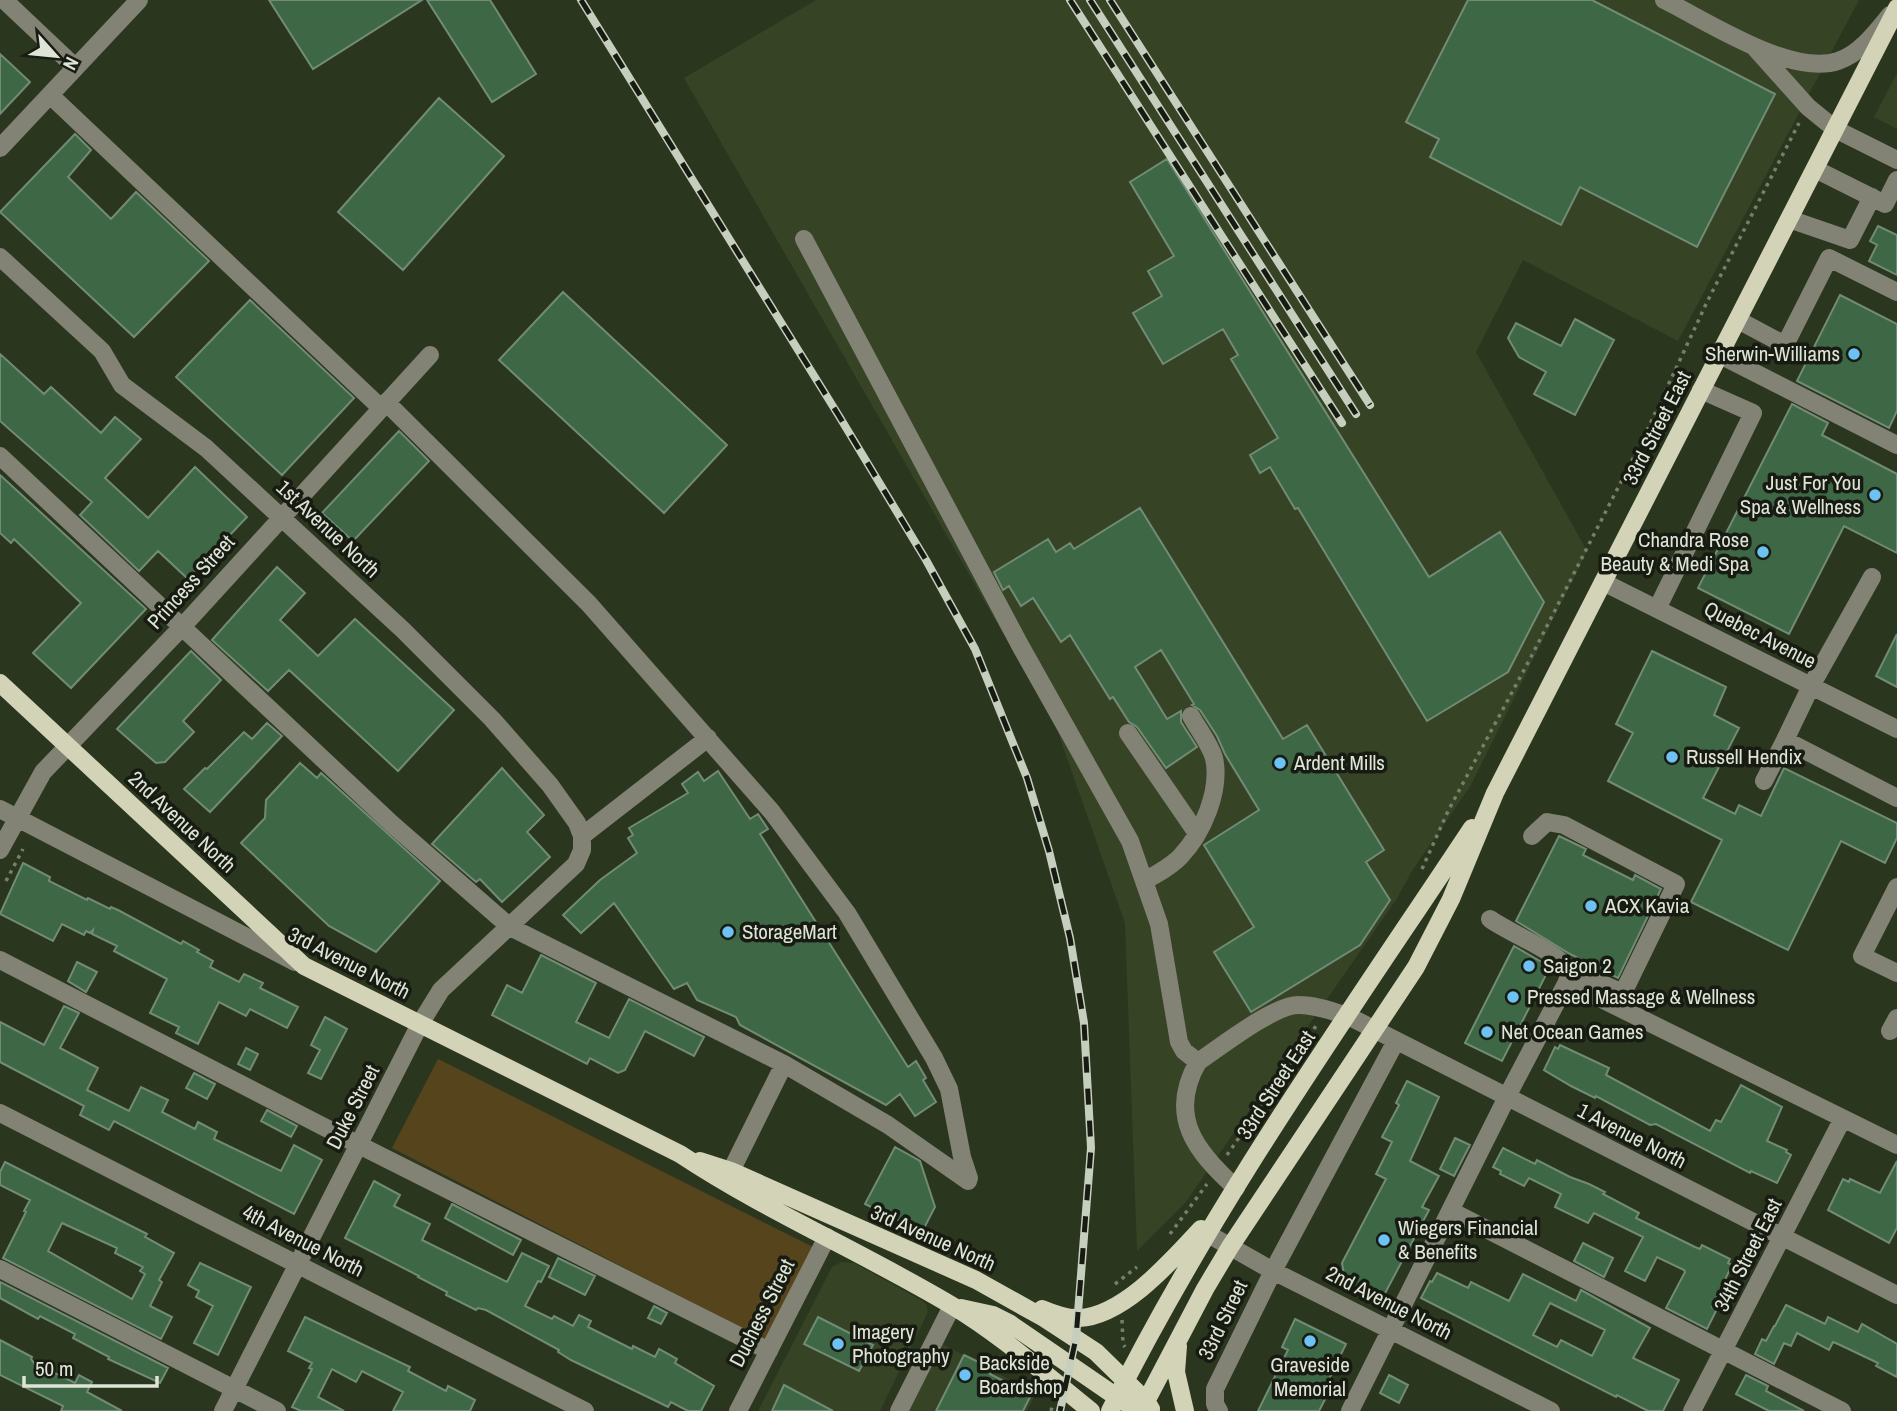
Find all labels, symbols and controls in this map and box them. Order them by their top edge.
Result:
north arrow [21,21,91,91]
text: N [57,53,85,75]
place label: Sherwin-Williams [1705,339,1840,368]
marker: Sherwin-Williams [1846,346,1862,362]
street label: 33rd Street East [1615,366,1698,490]
place label: Just For You Spa & Wellness [1740,468,1861,521]
street label: 1st Avenue North [270,473,386,584]
marker: Just For You Spa & Wellness [1867,487,1883,503]
place label: Chandra Rose Beauty & Medi Spa [1601,525,1749,578]
street label: Princess Street [140,528,241,635]
marker: Chandra Rose Beauty & Medi Spa [1755,544,1771,560]
street label: Quebec Avenue [1699,594,1821,675]
place label: Russell Hendix [1686,742,1802,771]
place label: Ardent Mills [1293,748,1385,777]
marker: Russell Hendix [1664,749,1680,765]
marker: Ardent Mills [1272,755,1288,771]
street label: 2nd Avenue North [122,764,243,879]
place label: ACX Kavia [1604,891,1690,920]
marker: ACX Kavia [1583,898,1599,914]
place label: StorageMart [742,917,837,946]
street label: 3rd Avenue North [283,919,415,1006]
marker: StorageMart [720,924,736,940]
place label: Saigon 2 [1543,951,1612,980]
marker: Saigon 2 [1521,958,1537,974]
place label: Pressed Massage & Wellness [1527,982,1755,1011]
marker: Pressed Massage & Wellness [1505,989,1521,1005]
place label: Net Ocean Games [1501,1017,1644,1046]
street label: 33rd Street East [1230,1024,1322,1145]
marker: Net Ocean Games [1479,1024,1495,1040]
street label: Duke Street [319,1059,386,1154]
street label: 1 Avenue North [1573,1096,1692,1175]
street label: 34th Street East [1707,1193,1789,1316]
street label: 4th Avenue North [237,1197,369,1284]
street label: 3rd Avenue North [866,1197,1000,1278]
place label: Wiegers Financial & Benefits [1398,1213,1538,1266]
marker: Wiegers Financial & Benefits [1376,1232,1392,1248]
street label: Duchess Street [722,1254,801,1372]
street label: 2nd Avenue North [1321,1258,1457,1347]
street label: 33rd Street [1191,1275,1254,1364]
place label: Imagery Photography [852,1317,950,1370]
marker: Graveside Memorial [1302,1333,1318,1349]
marker: Imagery Photography [830,1336,846,1352]
scale bar [24,1344,158,1388]
place label: Backside Boardshop [979,1348,1062,1401]
place label: Graveside Memorial [1270,1350,1350,1403]
text: 50 m [35,1354,73,1383]
marker: Backside Boardshop [957,1367,973,1383]

